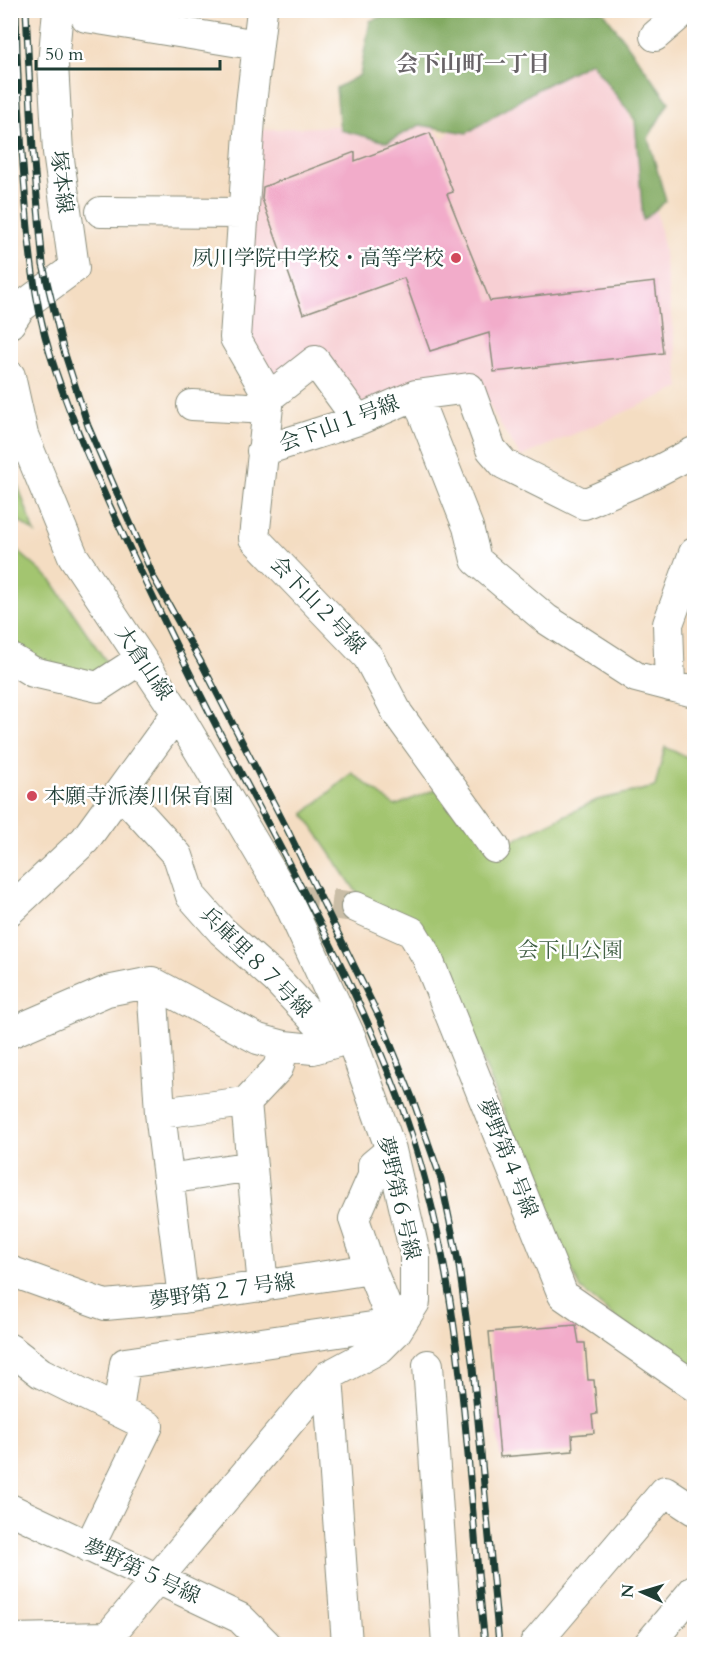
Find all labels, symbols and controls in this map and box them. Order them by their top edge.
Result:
scale bar [36,33,220,71]
text: 50 m [45,42,84,67]
district label: 会下山町一丁目 [396,49,550,79]
street label: 塚本線 [43,149,80,215]
place label: 夙川学院中学校・高等学校 [192,244,444,273]
marker: 夙川学院中学校・高等学校 [449,251,463,265]
street label: 会下山１号線 [275,388,403,459]
street label: 会下山２号線 [263,550,372,661]
street label: 大倉山線 [108,620,179,706]
place label: 本願寺派湊川保育園 [44,782,233,811]
marker: 本願寺派湊川保育園 [25,789,39,803]
street label: 兵庫里８７号線 [193,900,318,1025]
park label: 会下山公園 [518,936,623,965]
street label: 夢野第４号線 [470,1094,545,1222]
street label: 夢野第６号線 [370,1133,427,1263]
street label: 夢野第２７号線 [147,1267,297,1316]
street label: 夢野第５号線 [79,1532,205,1611]
north arrow [612,1562,672,1622]
text: N [617,1583,639,1599]

